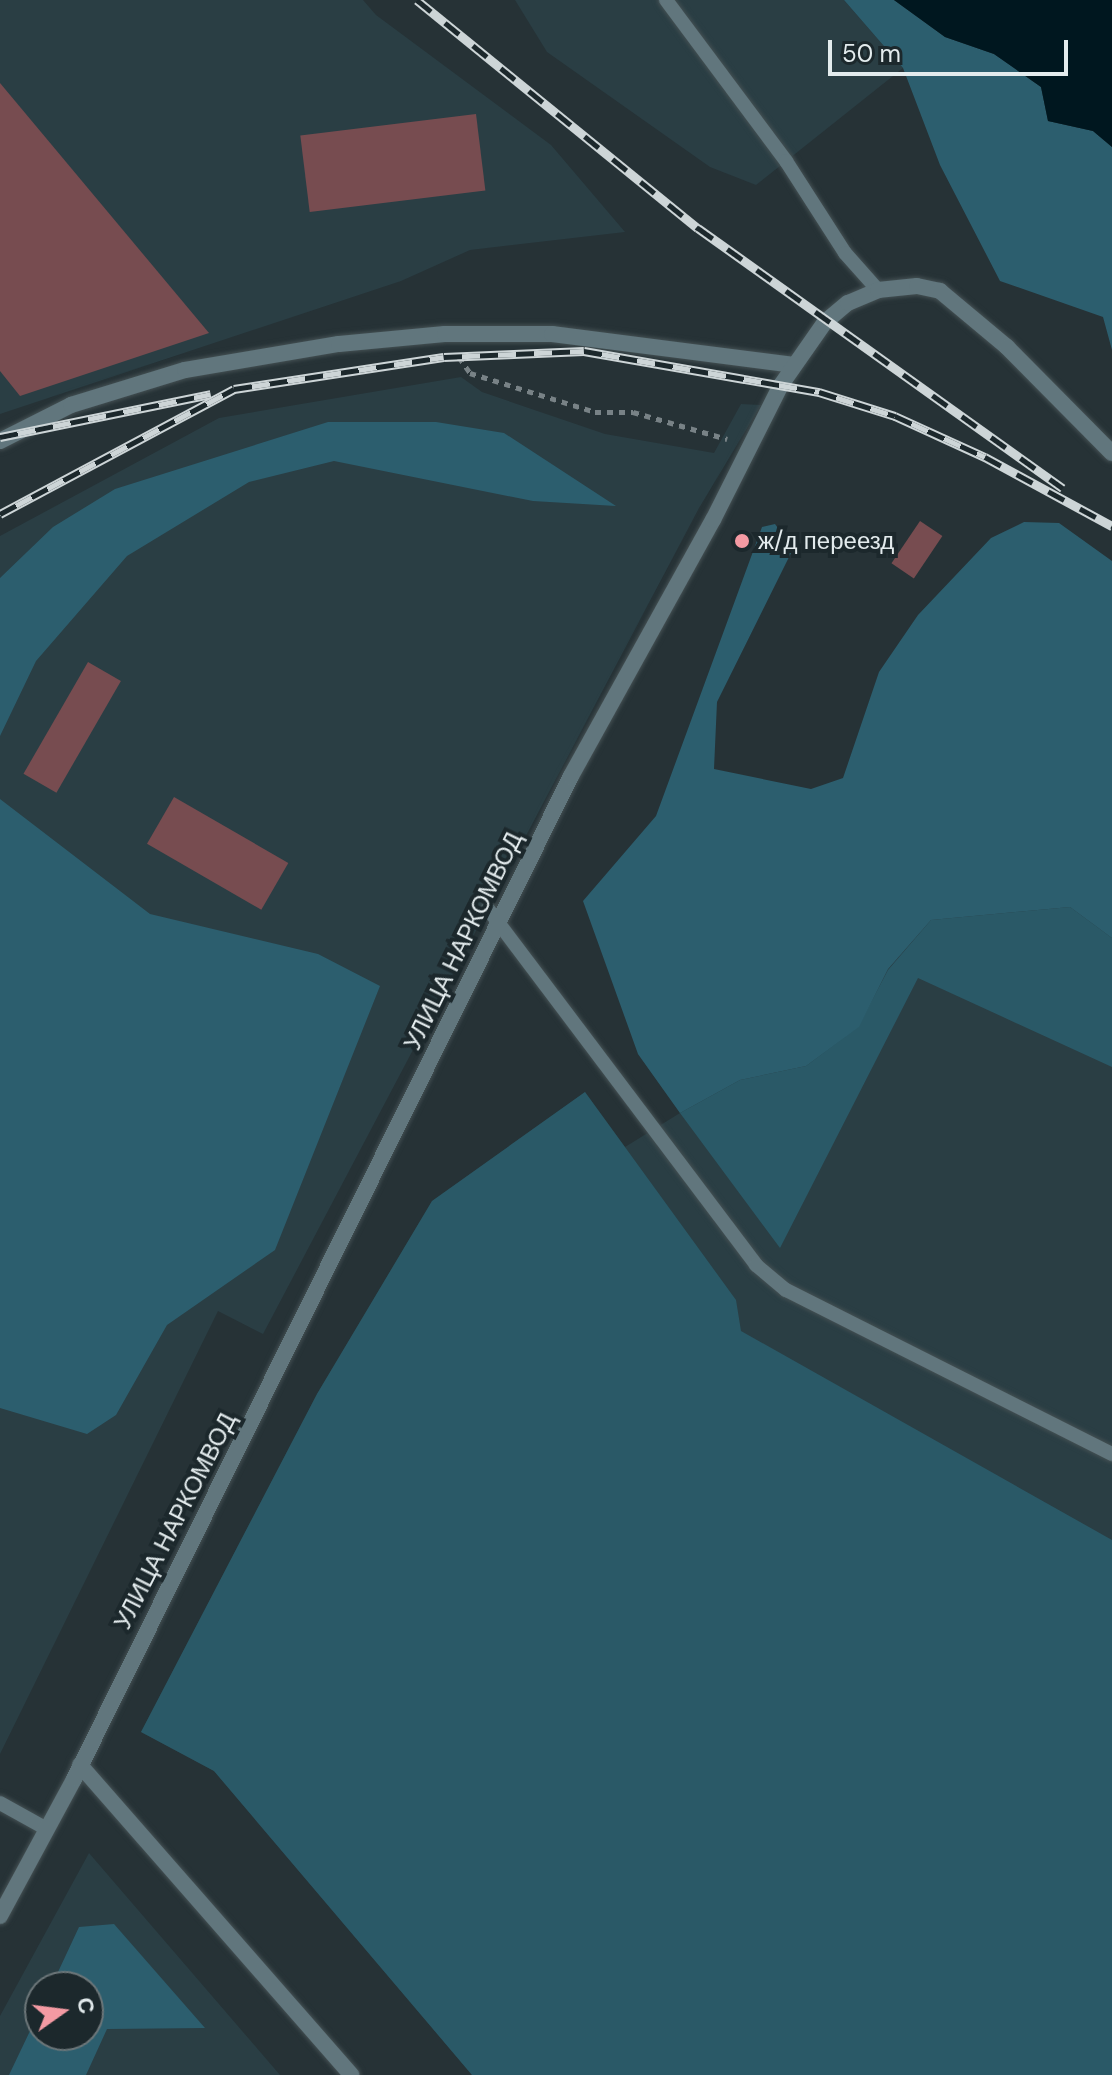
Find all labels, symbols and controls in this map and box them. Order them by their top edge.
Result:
scale bar [832,24,1072,74]
text: 50 m [842,38,901,69]
place label: ж/д переезд [758,527,894,555]
marker: ж/д переезд [733,532,751,550]
street label: УЛИЦА НАРКОМВОД [398,827,528,1055]
street label: УЛИЦА НАРКОМВОД [108,1408,242,1634]
north arrow [24,1971,104,2051]
text: С [70,1994,102,2017]

